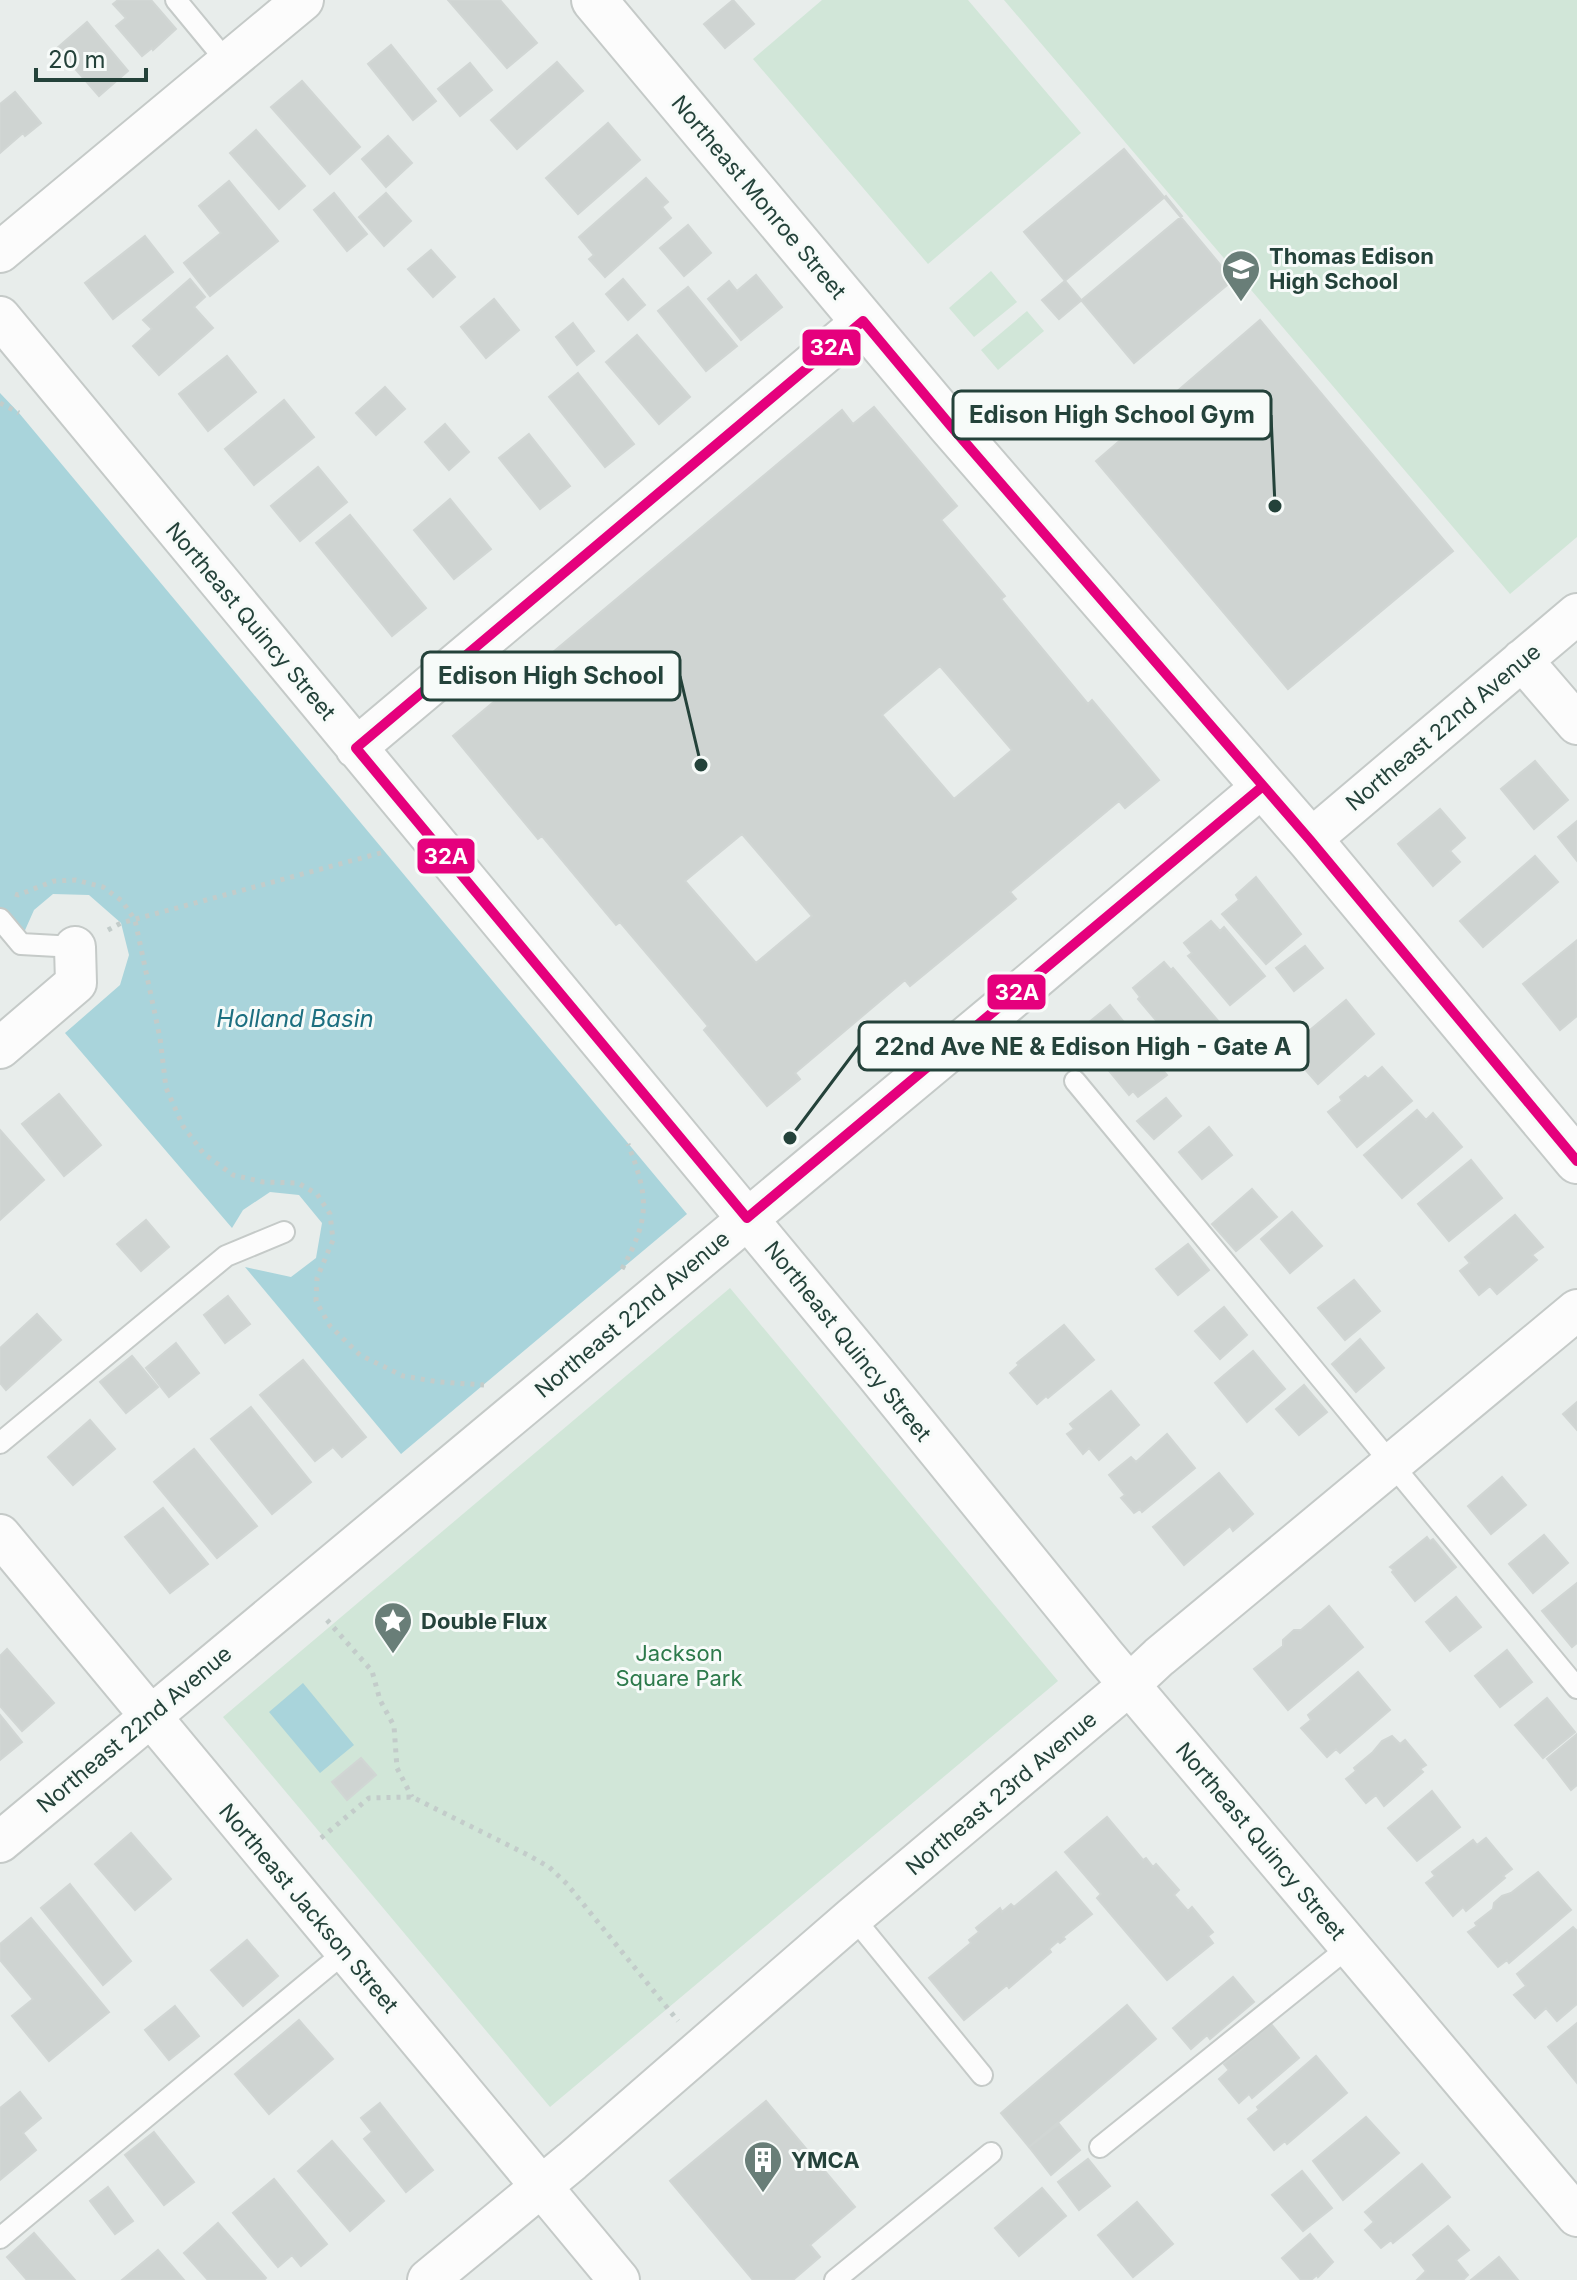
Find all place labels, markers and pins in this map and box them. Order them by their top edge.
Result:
place label: Thomas Edison High School [1269,243,1434,294]
school or university icon: Thomas Edison High School [1220,248,1262,303]
callout: Edison High School Gym [953,391,1271,439]
callout: Edison High School [422,652,680,700]
callout: 22nd Ave NE & Edison High - Gate A [859,1022,1308,1070]
place icon: Double Flux [372,1600,414,1655]
place label: Double Flux [421,1608,548,1634]
building icon: YMCA [742,2139,784,2194]
place label: YMCA [791,2147,860,2173]

